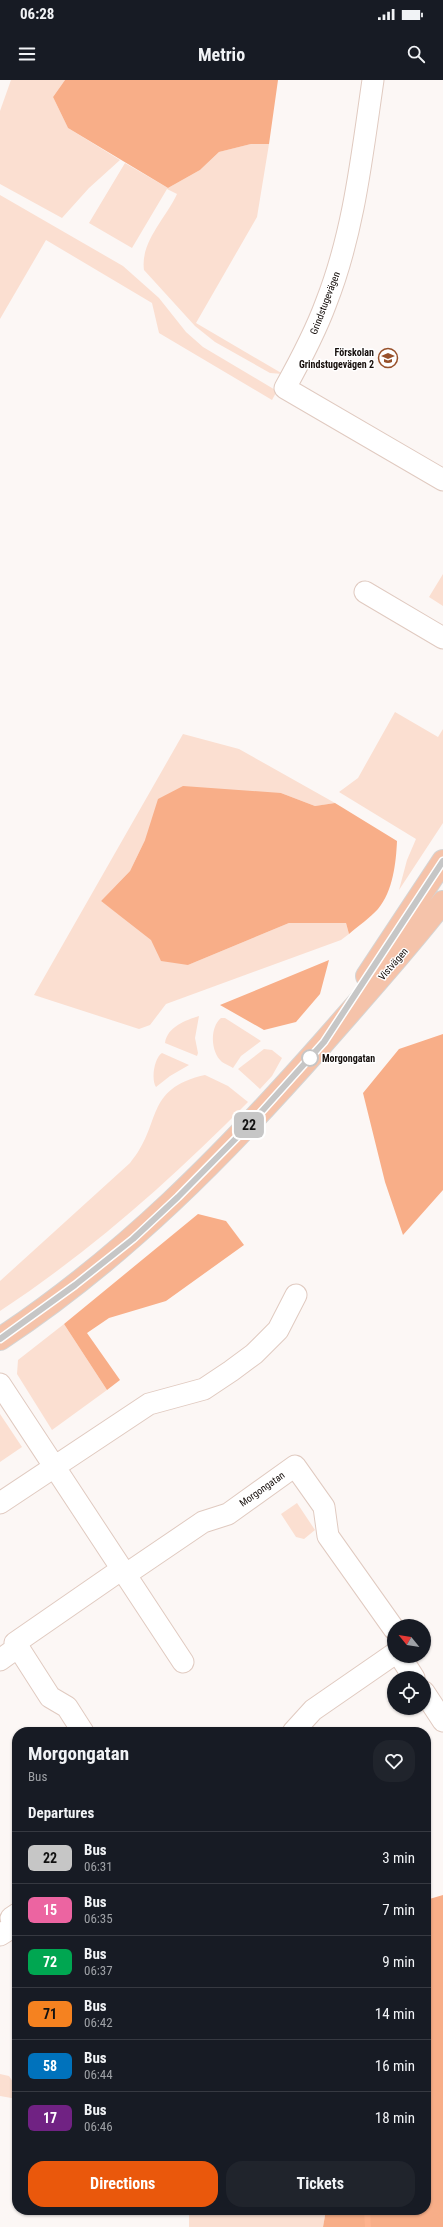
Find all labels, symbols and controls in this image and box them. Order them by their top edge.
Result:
text: 06:28 [20,5,54,23]
icon: menu [16,43,38,65]
icon: search [405,43,427,65]
text: Metrio [198,44,245,65]
street label: Grindstugevägen [308,270,342,336]
place label: Förskolan Grindstugevägen 2 [299,347,374,370]
school or university icon: Förskolan Grindstugevägen 2 [377,347,399,369]
street label: Vistvägen [376,946,410,982]
marker: Morgongatan [301,1049,319,1067]
place label: Morgongatan [322,1053,375,1064]
line badge: 22 [231,1112,267,1138]
text: 22 [242,1117,256,1133]
street label: Morgongatan [237,1469,287,1509]
north arrow [387,1619,431,1663]
map controls [387,1619,431,1715]
button: locate [387,1671,431,1715]
button: heart [373,1740,415,1782]
text: Morgongatan [28,1742,129,1765]
text: Bus [28,1769,47,1784]
text: Departures [28,1804,94,1822]
text: Bus [84,1841,107,1859]
text: 3 min [382,1849,415,1867]
text: 22 [43,1850,57,1866]
text: 06:31 [84,1859,113,1874]
text: Bus [84,1893,107,1911]
text: 7 min [382,1901,415,1919]
text: 15 [43,1902,57,1918]
text: 06:35 [84,1911,113,1926]
text: Bus [84,1945,107,1963]
text: 9 min [382,1953,415,1971]
text: 72 [43,1954,57,1970]
text: 06:37 [84,1963,113,1978]
text: Bus [84,1997,107,2015]
text: 14 min [375,2005,415,2023]
text: 71 [43,2006,57,2022]
text: 06:42 [84,2015,113,2030]
text: Bus [84,2049,107,2067]
text: 16 min [375,2057,415,2075]
text: 58 [43,2058,57,2074]
text: 06:44 [84,2067,113,2082]
text: Bus [84,2101,107,2119]
text: 18 min [375,2109,415,2127]
text: 17 [43,2110,57,2126]
text: 06:46 [84,2119,113,2134]
button: Directions [28,2161,218,2207]
button: Tickets [226,2161,415,2207]

